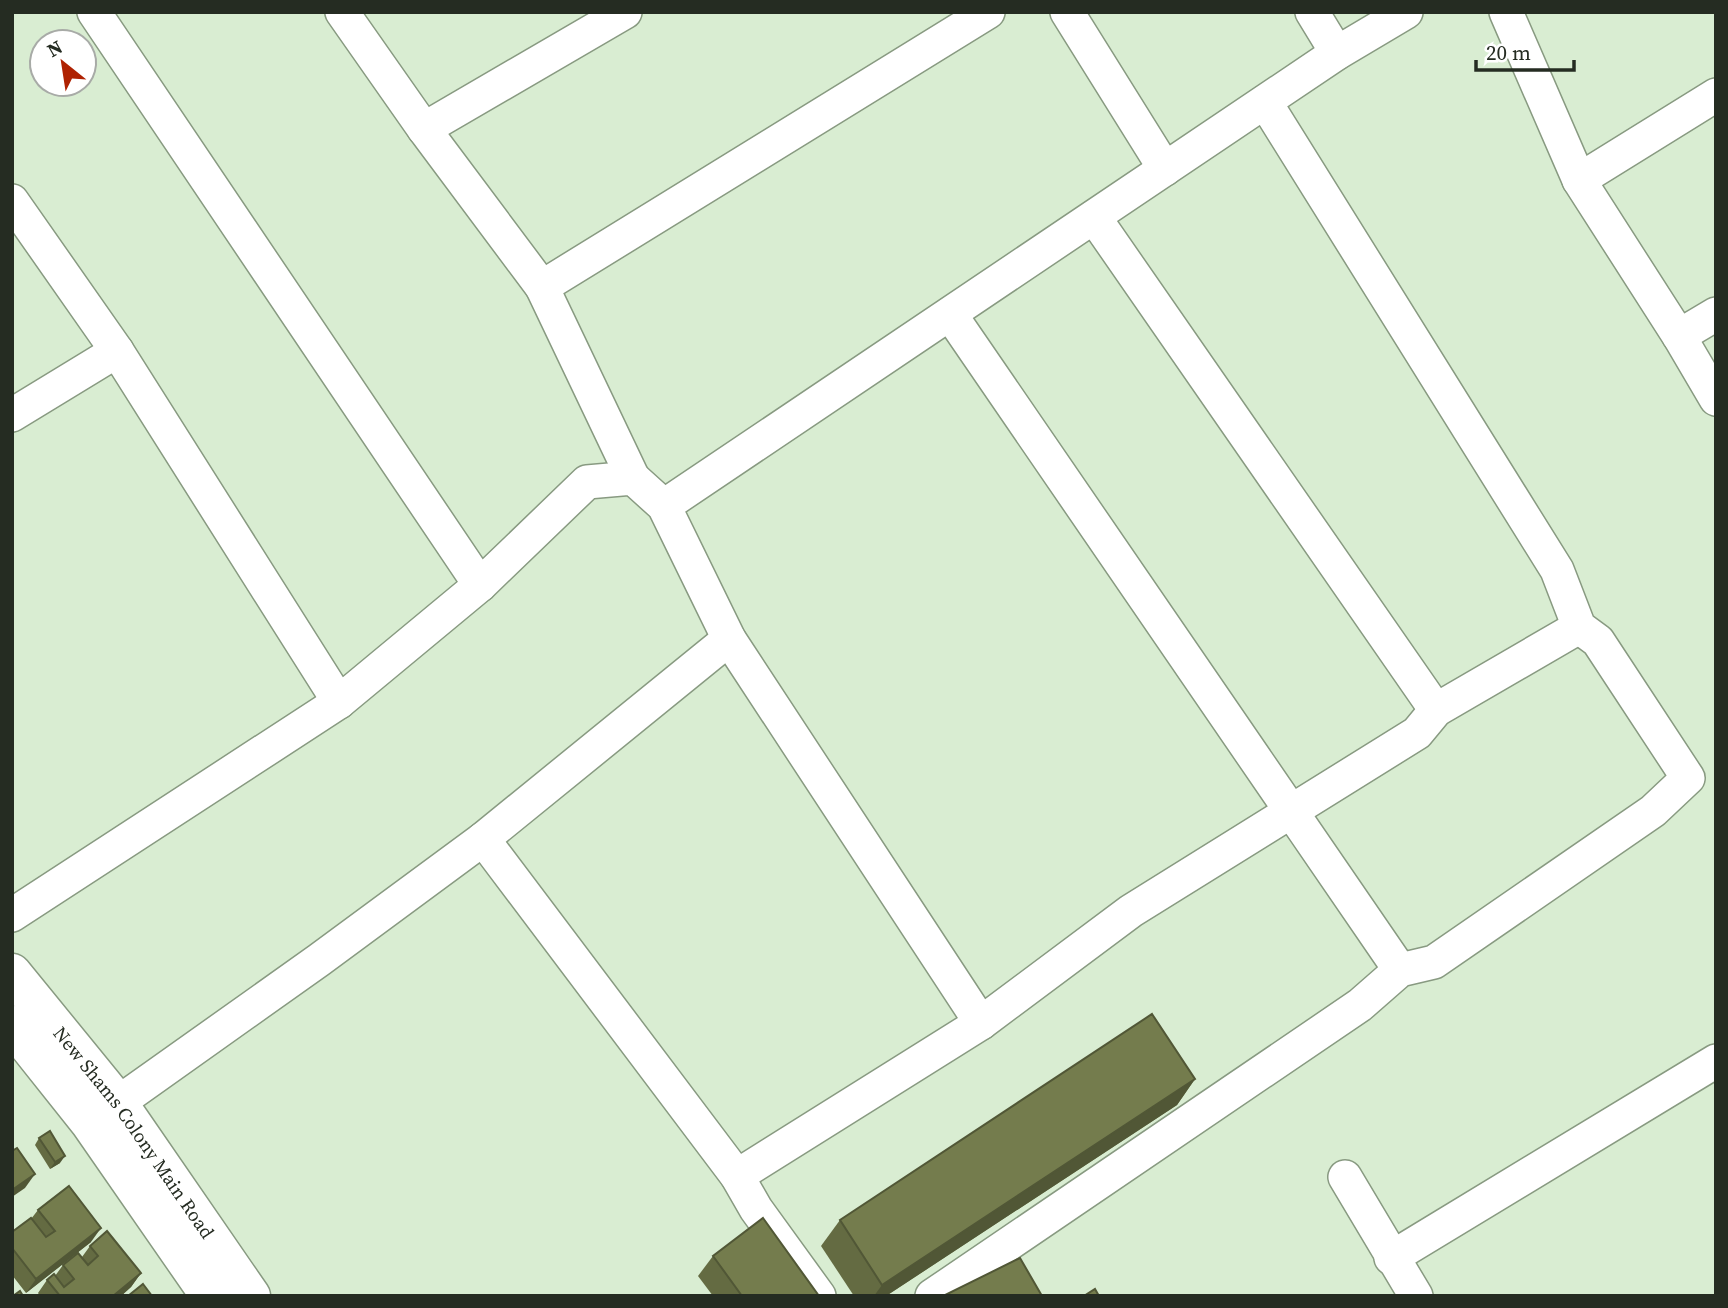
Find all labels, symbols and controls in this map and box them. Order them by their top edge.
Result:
north arrow [28,28,98,98]
scale bar [1476,28,1574,72]
text: N [42,33,67,63]
text: 20 m [1486,38,1531,67]
street label: New Shams Colony Main Road [48,1021,221,1244]

